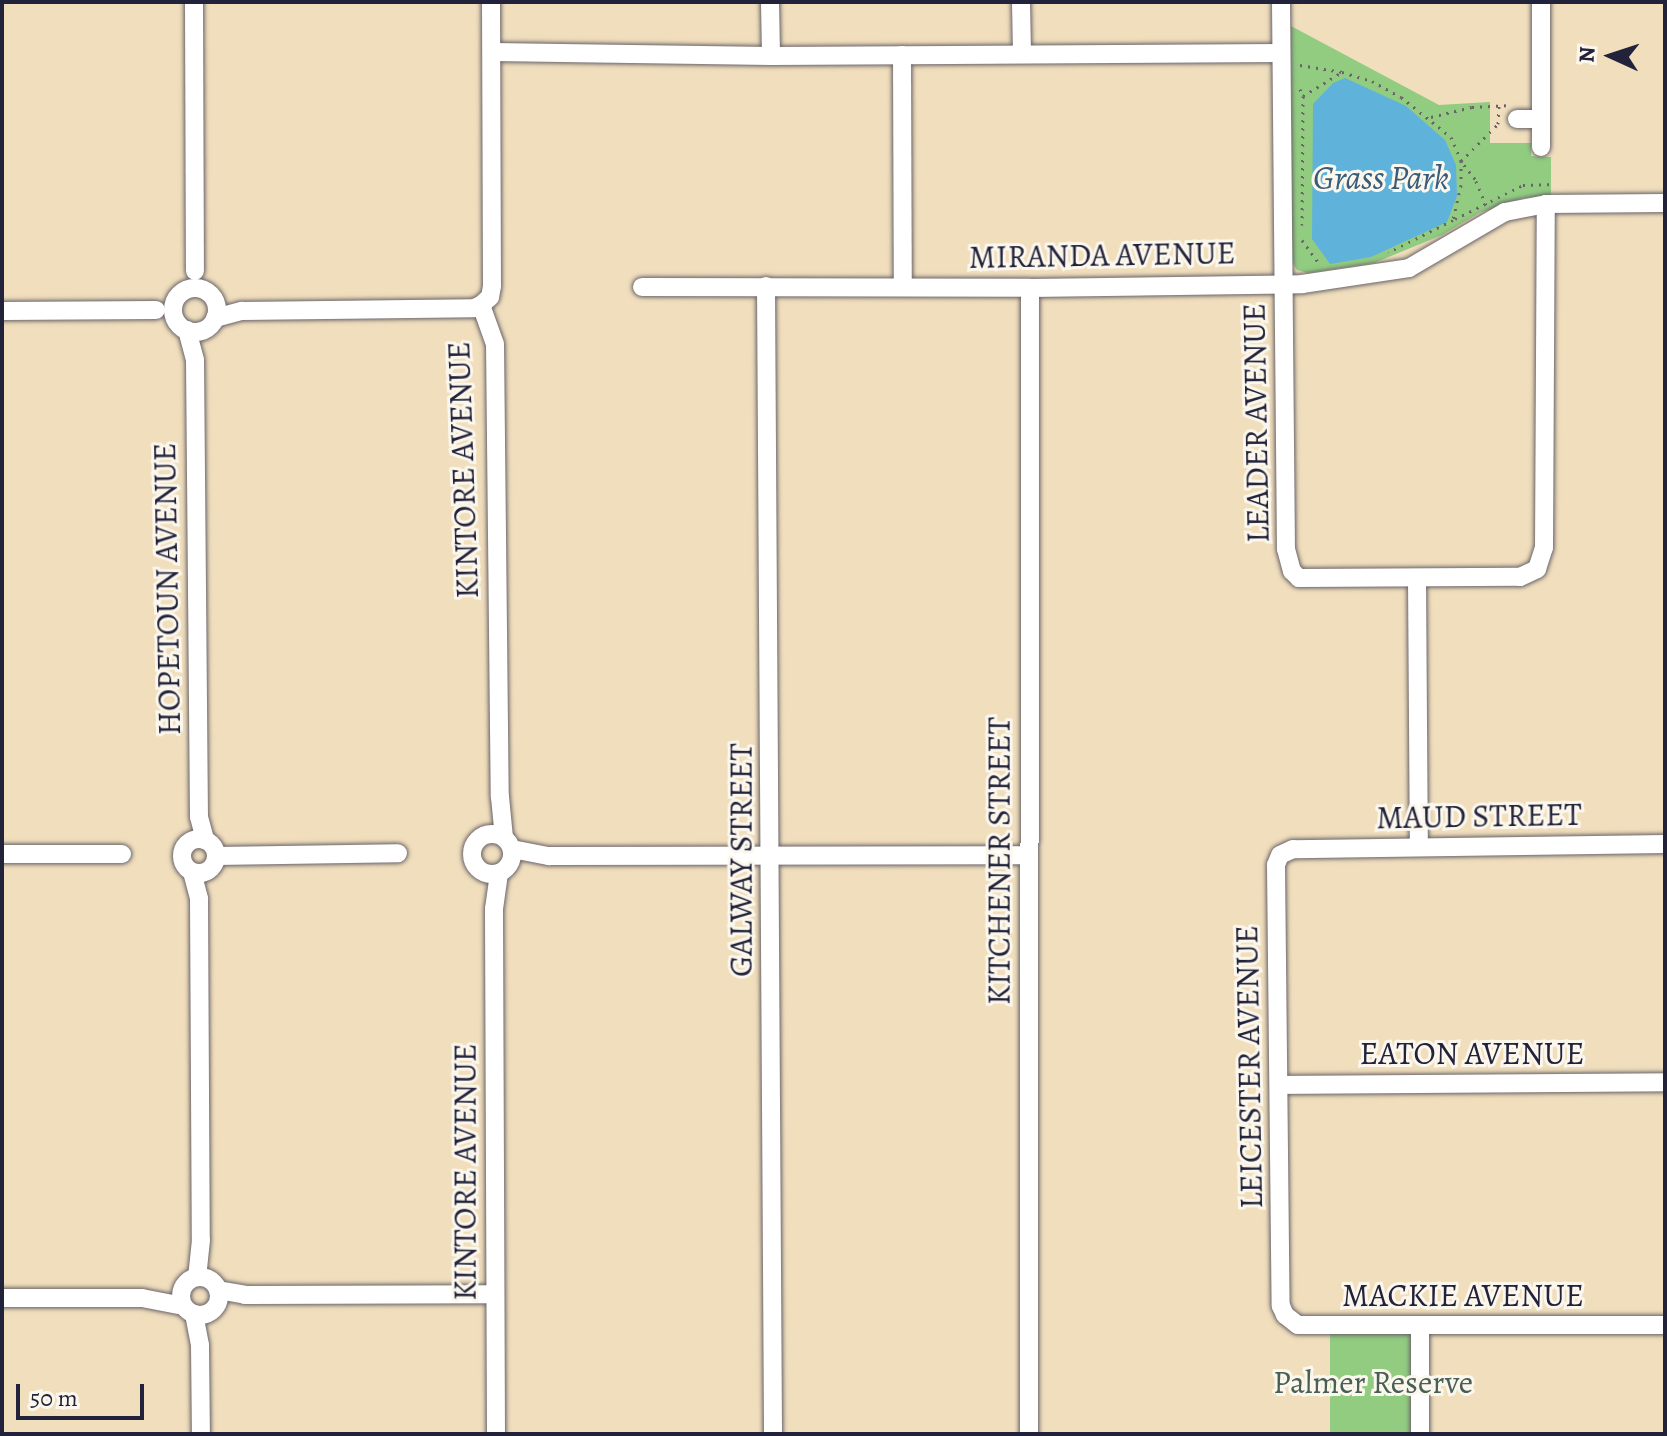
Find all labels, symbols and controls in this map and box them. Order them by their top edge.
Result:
north arrow [1571,16,1651,96]
text: N [1572,46,1602,64]
water label: Grass Park [1313,158,1449,198]
street label: MIRANDA AVENUE [968,233,1236,277]
street label: LEADER AVENUE [1235,303,1277,543]
street label: KINTORE AVENUE [439,341,487,599]
street label: HOPETOUN AVENUE [145,442,189,736]
street label: KITCHENER STREET [980,717,1018,1005]
street label: GALWAY STREET [722,743,760,977]
street label: MAUD STREET [1376,795,1582,837]
street label: LEICESTER AVENUE [1227,925,1271,1209]
street label: EATON AVENUE [1360,1034,1584,1072]
street label: KINTORE AVENUE [446,1043,484,1301]
street label: MACKIE AVENUE [1342,1276,1584,1314]
park label: Palmer Reserve [1273,1363,1473,1401]
scale bar [20,1368,148,1418]
text: 50 m [30,1382,78,1414]

